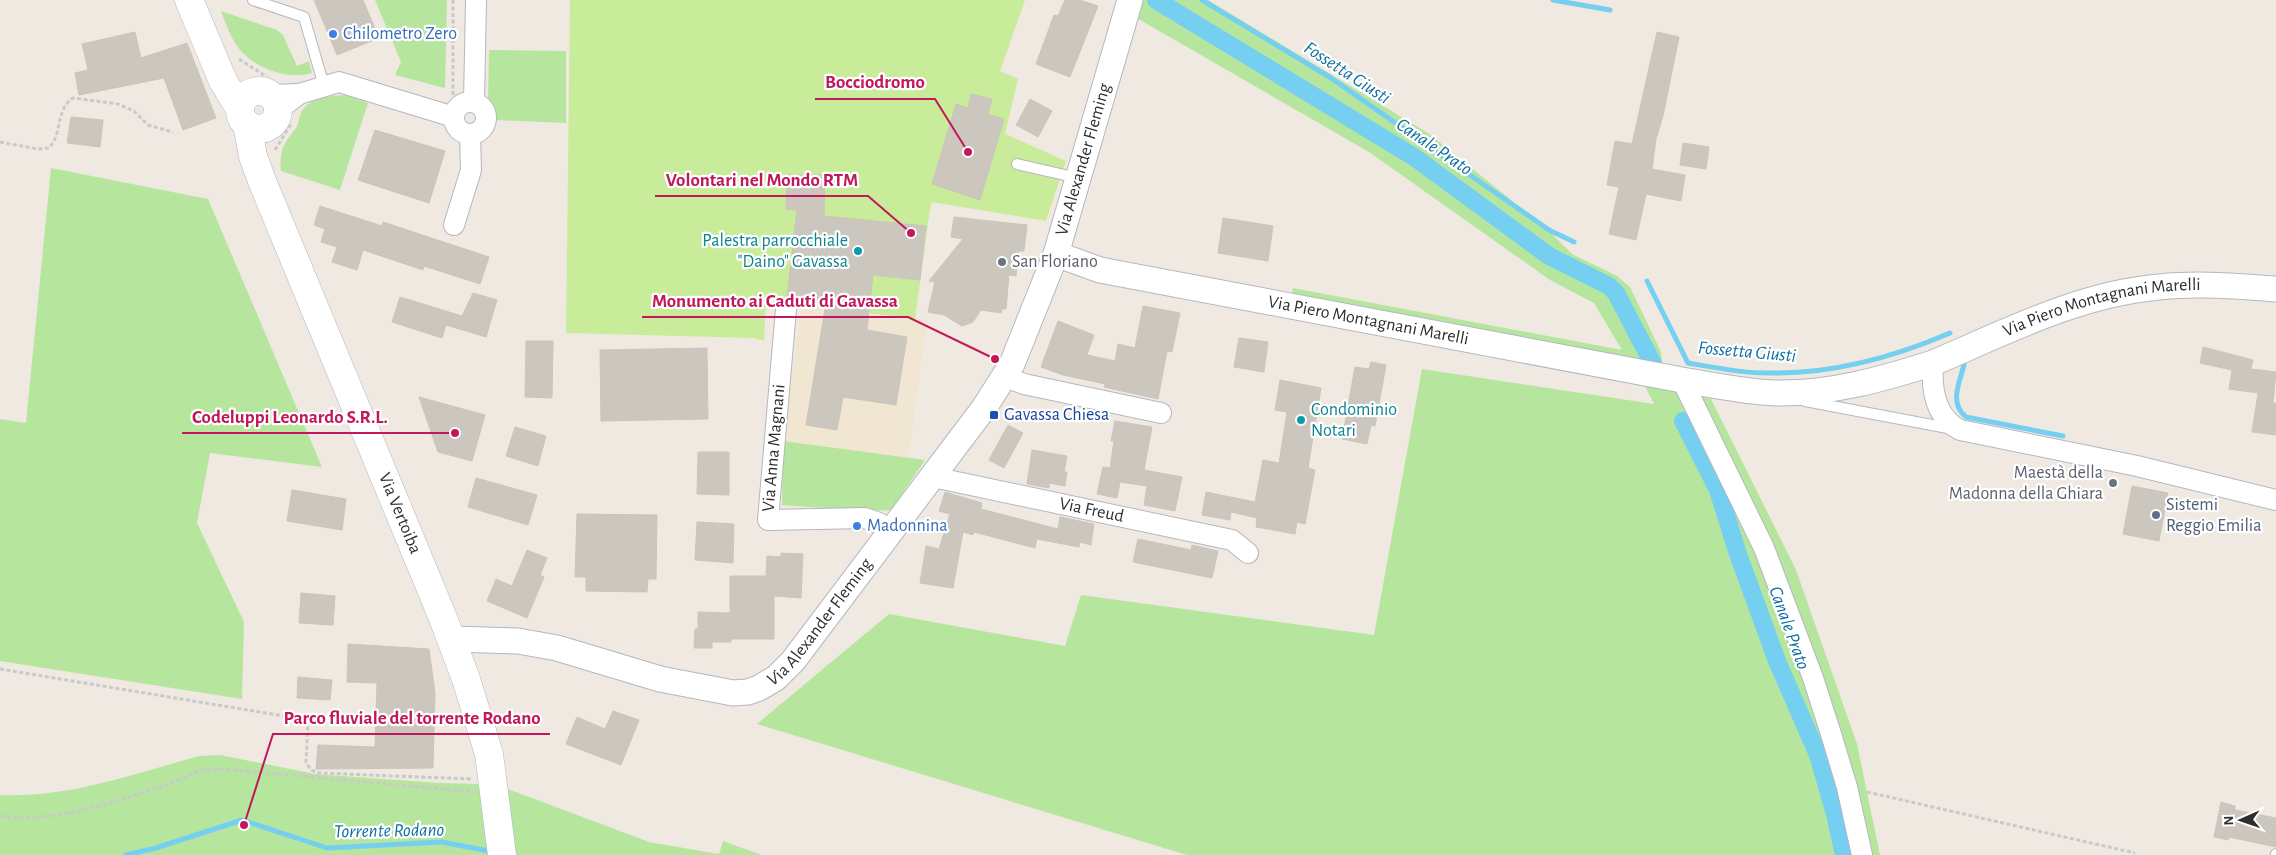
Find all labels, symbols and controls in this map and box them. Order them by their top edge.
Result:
place label: Chilometro Zero [343,25,457,43]
marker: Chilometro Zero [327,28,339,40]
water label: Fossetta Giusti [1301,38,1393,108]
callout: Bocciodromo [815,65,935,99]
text: Bocciodromo [825,73,925,92]
street label: Via Alexander Fleming [1053,81,1114,238]
water label: Canale Prato [1393,115,1475,179]
callout: Volontari nel Mondo RTM [655,162,868,196]
text: Volontari nel Mondo RTM [666,171,858,190]
place label: Palestra parrocchiale "Daino" Gavassa [702,232,848,271]
marker: Palestra parrocchiale "Daino" Gavassa [852,245,864,257]
place label: San Floriano [1012,253,1098,271]
marker: San Floriano [996,256,1008,268]
street label: Via Piero Montagnani Marelli [2000,276,2201,340]
callout: Monumento ai Caduti di Gavassa [642,283,908,317]
text: Monumento ai Caduti di Gavassa [652,292,898,311]
street label: Via Piero Montagnani Marelli [1267,293,1470,349]
water label: Fossetta Giusti [1697,338,1797,366]
street label: Via Anna Magnani [759,384,789,512]
callout: Codeluppi Leonardo S.R.L. [182,399,398,433]
place label: Condominio Notari [1311,401,1397,440]
place label: Gavassa Chiesa [1004,406,1109,424]
text: Codeluppi Leonardo S.R.L. [192,408,388,427]
marker: Gavassa Chiesa [988,409,1000,421]
marker: Condominio Notari [1295,414,1307,426]
place label: Maestà della Madonna della Ghiara [1949,464,2103,503]
street label: Via Vertoiba [375,470,424,556]
marker: Maestà della Madonna della Ghiara [2107,477,2119,489]
street label: Via Freud [1058,495,1125,526]
place label: Sistemi Reggio Emilia [2166,496,2262,535]
marker: Sistemi Reggio Emilia [2150,509,2162,521]
place label: Madonnina [867,517,948,535]
marker: Madonnina [851,520,863,532]
street label: Via Alexander Fleming [765,555,876,690]
water label: Canale Prato [1765,584,1813,672]
callout: Parco fluviale del torrente Rodano [273,700,550,734]
text: Parco fluviale del torrente Rodano [283,709,541,728]
north arrow [2216,795,2266,845]
text: N [2222,815,2236,826]
water label: Torrente Rodano [334,821,445,841]

